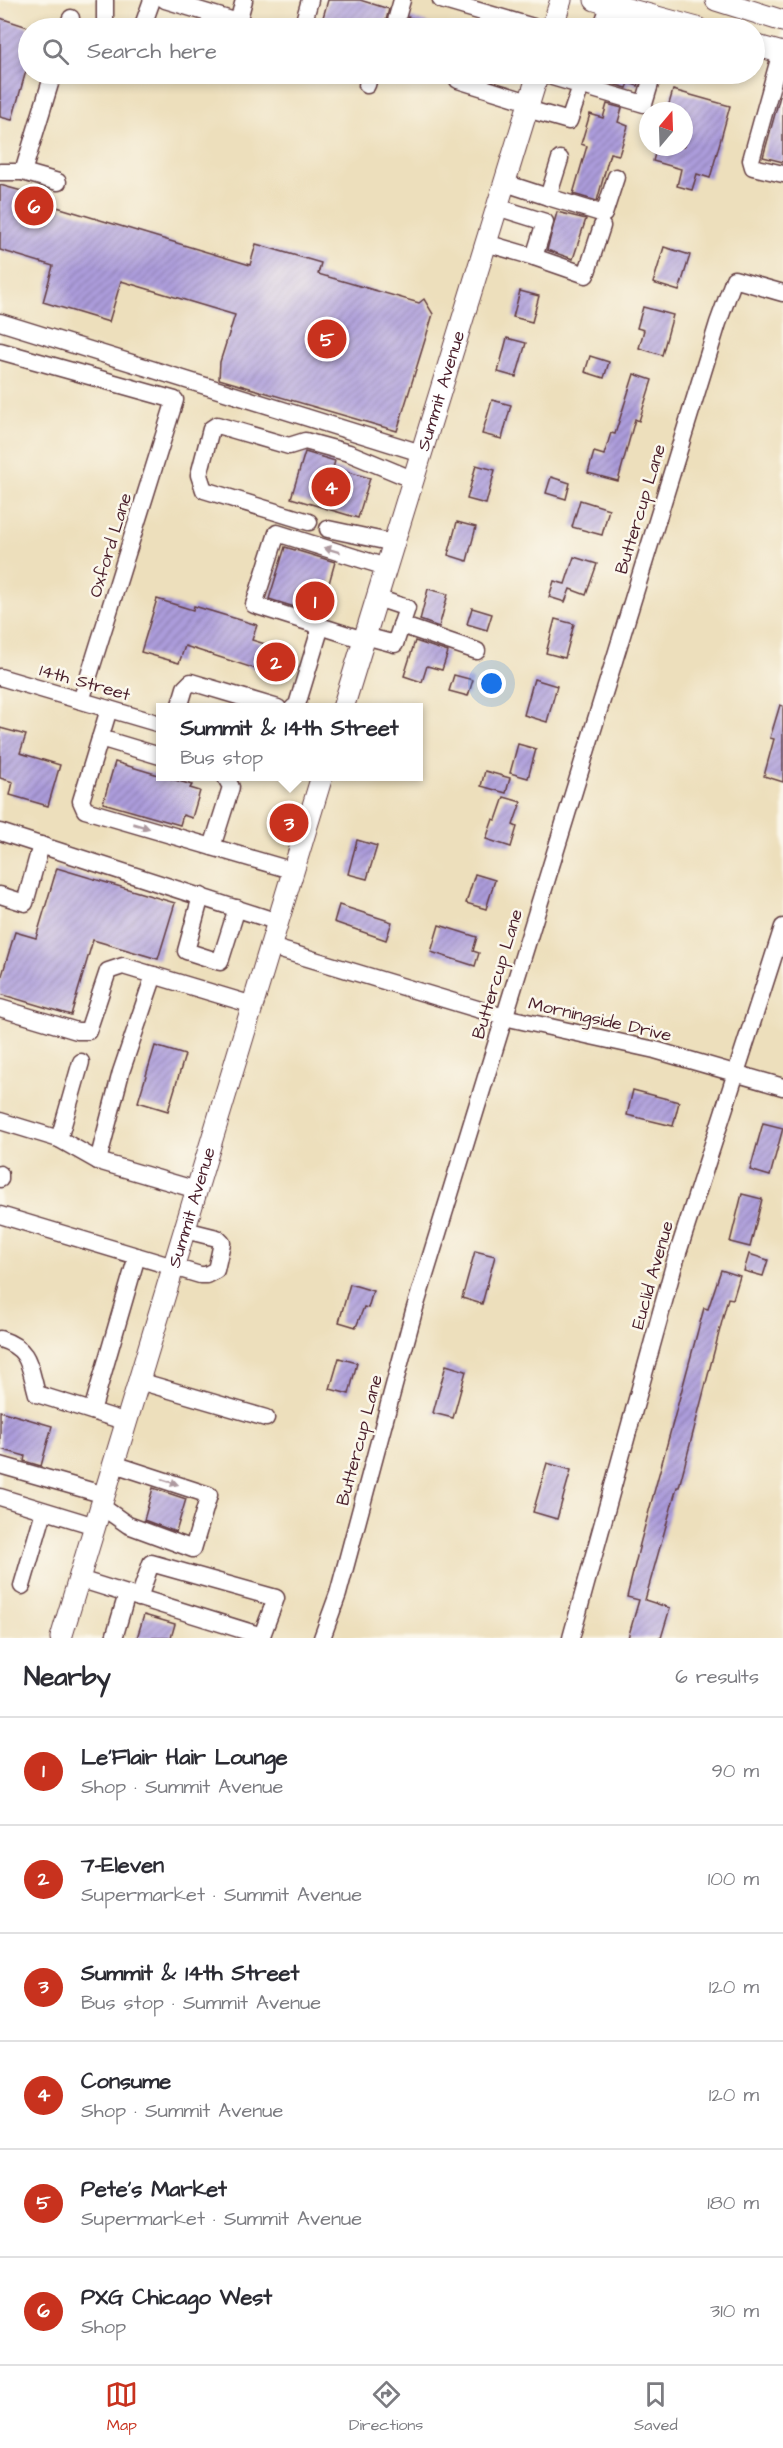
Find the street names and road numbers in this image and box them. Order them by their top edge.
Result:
street label: Summit Avenue [411,327,471,454]
street label: Buttercup Lane [609,441,672,577]
street label: Oxford Lane [83,490,138,600]
street label: 14th Street [36,658,134,708]
street label: Buttercup Lane [466,906,529,1042]
street label: Morningside Drive [526,991,674,1049]
street label: Summit Avenue [162,1144,222,1271]
street label: Euclid Avenue [625,1218,680,1332]
street label: Buttercup Lane [330,1372,389,1508]

